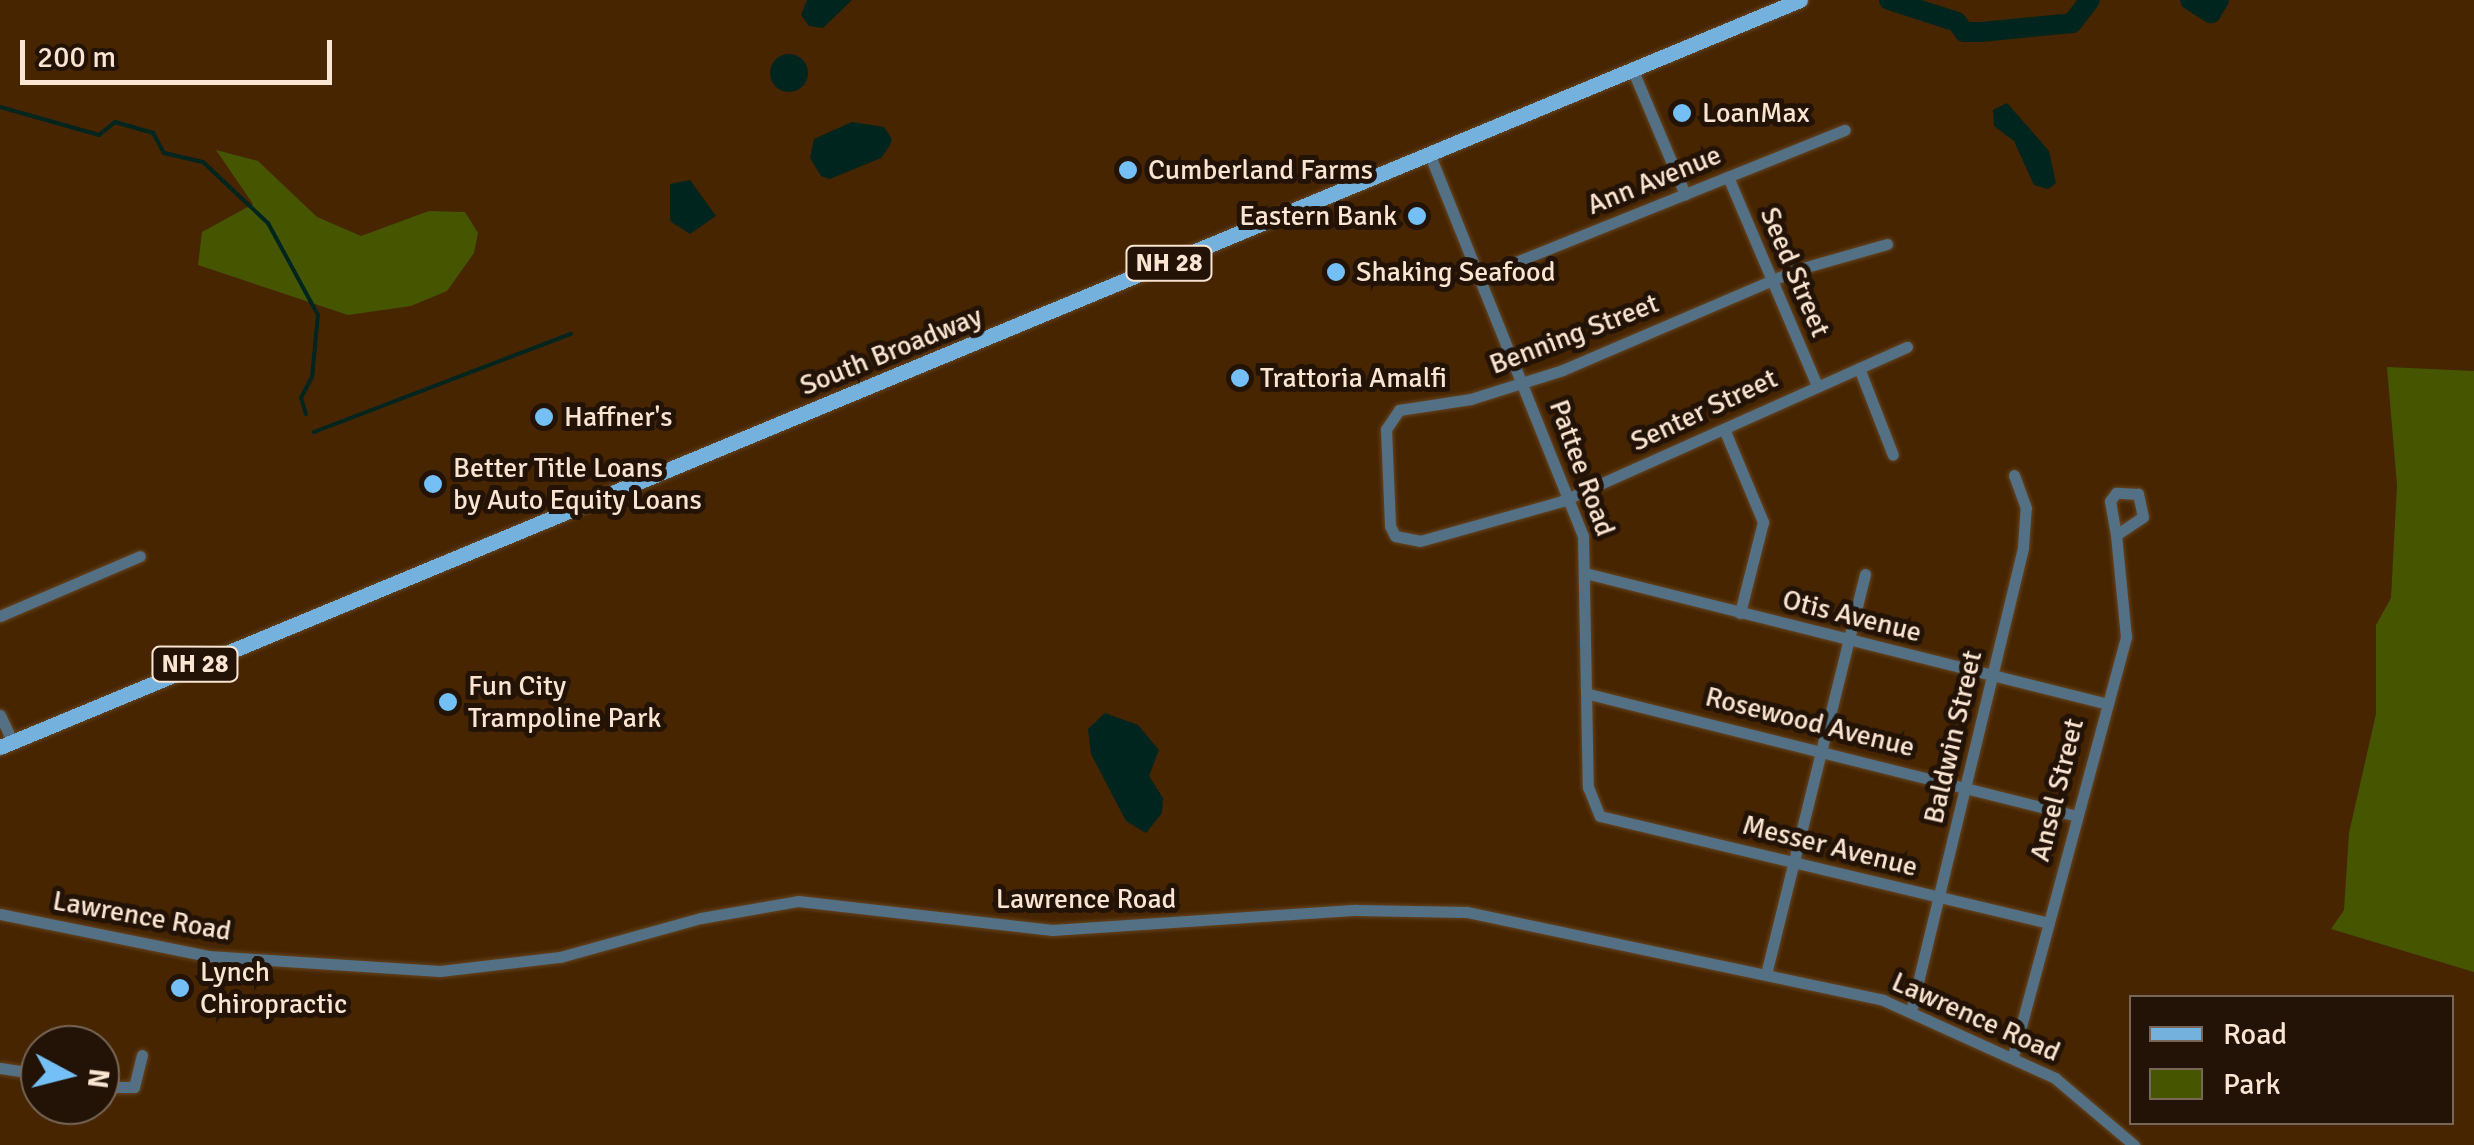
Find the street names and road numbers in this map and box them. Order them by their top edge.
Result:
street label: Ann Avenue [1582,138,1726,222]
street label: Seed Street [1753,202,1837,342]
road number: NH 28 [1124,243,1214,283]
street label: Benning Street [1485,286,1663,382]
street label: South Broadway [795,299,987,403]
street label: Senter Street [1625,361,1783,459]
street label: Pattee Road [1542,395,1622,541]
street label: Otis Avenue [1779,583,1925,649]
road number: NH 28 [150,644,240,684]
street label: Baldwin Street [1917,647,1989,827]
street label: Rosewood Avenue [1702,680,1918,764]
street label: Ansel Street [2023,715,2091,865]
street label: Messer Avenue [1739,808,1921,884]
street label: Lawrence Road [996,882,1176,916]
street label: Lawrence Road [50,884,234,948]
street label: Lawrence Road [1887,965,2065,1069]

